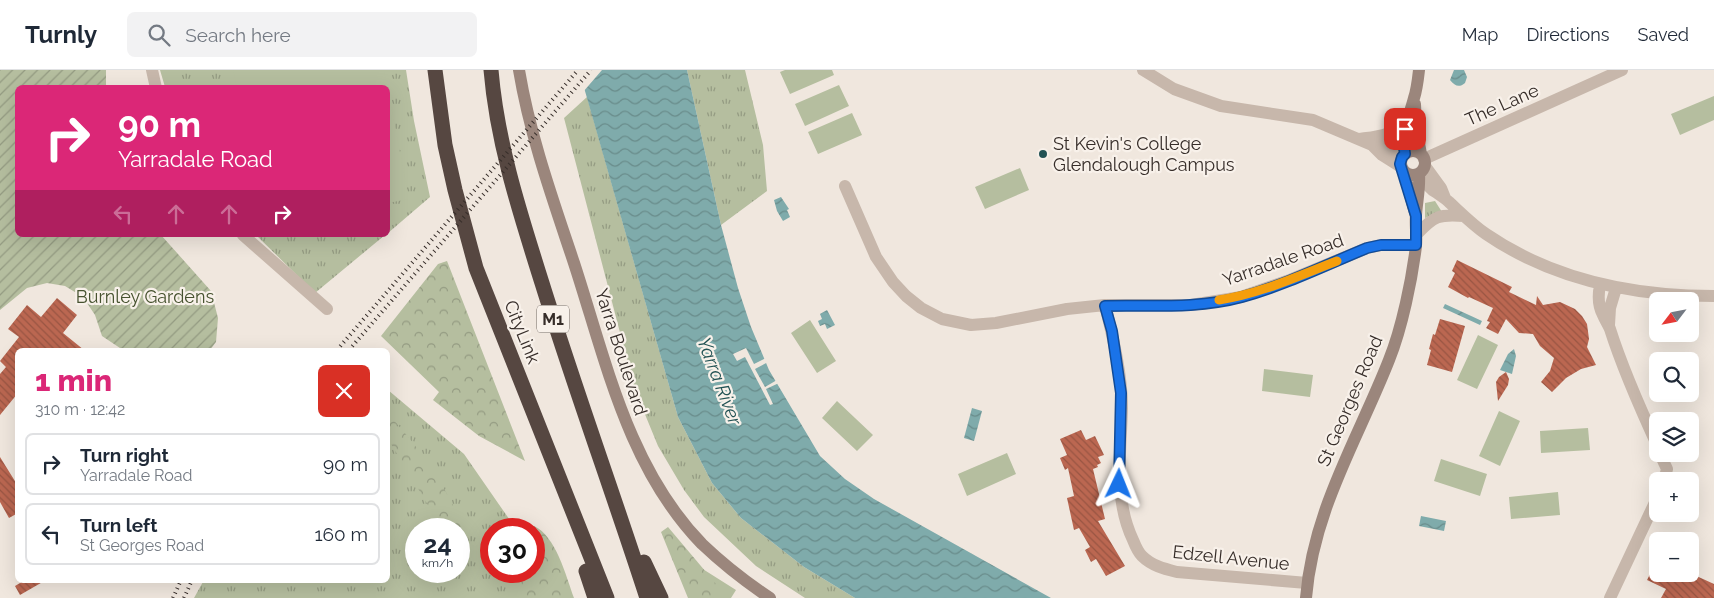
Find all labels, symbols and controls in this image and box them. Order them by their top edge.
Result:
search box [127,12,477,57]
text: Turnly [25,20,97,49]
icon: search [145,21,173,49]
text: Search here [185,24,291,46]
text: Map [1462,24,1498,45]
text: Directions [1526,24,1610,45]
text: Saved [1638,24,1689,45]
street label: The Lane [1462,79,1542,130]
text: 90 m [118,104,201,145]
icon: right [35,105,100,170]
pin [1384,108,1426,150]
icon: arrive [1391,115,1419,143]
place label: St Kevin's College Glendalough Campus [1053,133,1235,175]
text: Yarradale Road [118,146,273,172]
marker: St Kevin's College Glendalough Campus [1037,148,1049,160]
icon: left [109,200,137,228]
icon: ahead [162,200,190,228]
icon: ahead [215,200,243,228]
icon: right [268,200,296,228]
street label: Yarradale Road [1220,229,1346,290]
park label: Burnley Gardens [76,286,214,307]
street label: Yarra Boulevard [591,286,652,418]
north arrow [1649,292,1699,342]
map controls [1649,292,1699,582]
street label: CityLink [500,297,545,367]
road number: M1 [537,305,569,332]
street label: St Georges Road [1313,332,1387,469]
water label: Yarra River [693,334,747,429]
button: search [1649,352,1699,402]
text: 1 min [35,363,112,398]
button: close [318,365,370,417]
text: 310 m · 12:42 [35,400,125,419]
button: layers [1649,412,1699,462]
text: Turn right [80,444,169,466]
icon: right [37,450,65,478]
text: 90 m [323,453,368,475]
position arrow [1092,457,1144,509]
text: Yarradale Road [80,466,193,485]
button: + [1649,472,1699,522]
text: Turn left [80,514,157,536]
speed limit sign: 30 [480,518,545,583]
icon: left [37,520,65,548]
text: 160 m [314,523,368,545]
text: 24 [423,529,452,559]
button: − [1649,532,1699,582]
text: St Georges Road [80,536,204,555]
street label: Edzell Avenue [1171,541,1291,574]
text: km/h [422,556,453,570]

